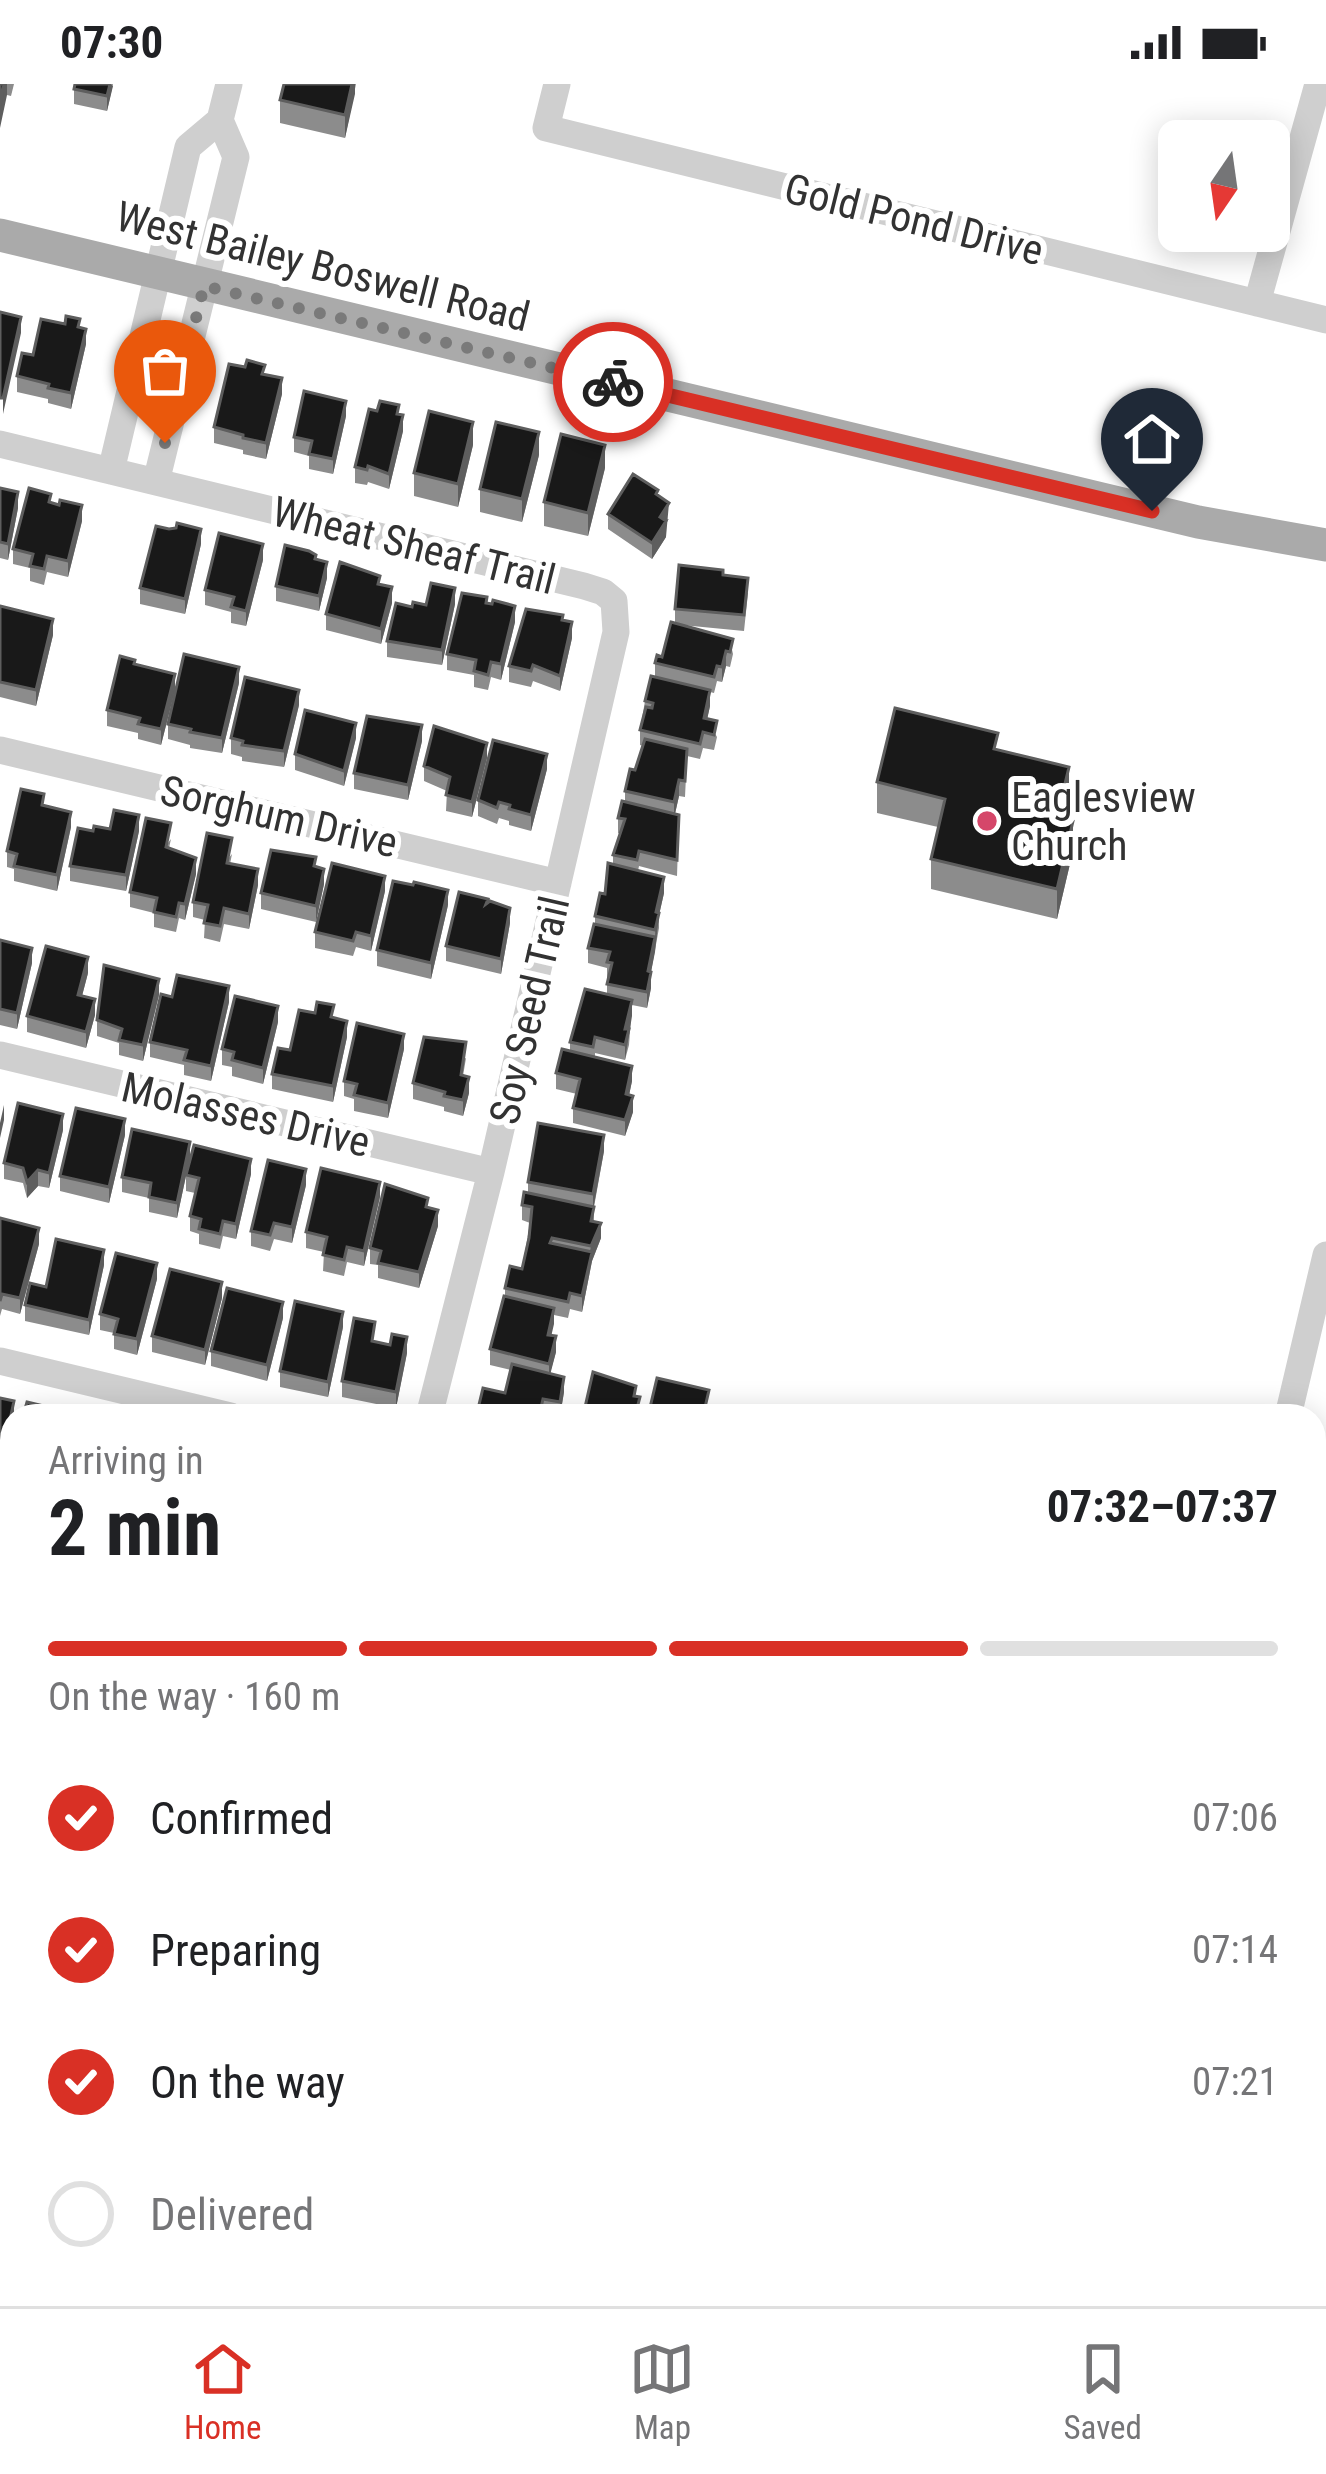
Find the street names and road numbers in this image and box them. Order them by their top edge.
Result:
street label: Gold Pond Drive [780,164,1048,275]
street label: West Bailey Boswell Road [111,191,535,342]
street label: Wheat Sheaf Trail [267,487,560,604]
street label: Sorghum Drive [156,765,402,868]
street label: Soy Seed Trail [479,891,579,1129]
street label: Molasses Drive [117,1062,375,1167]

